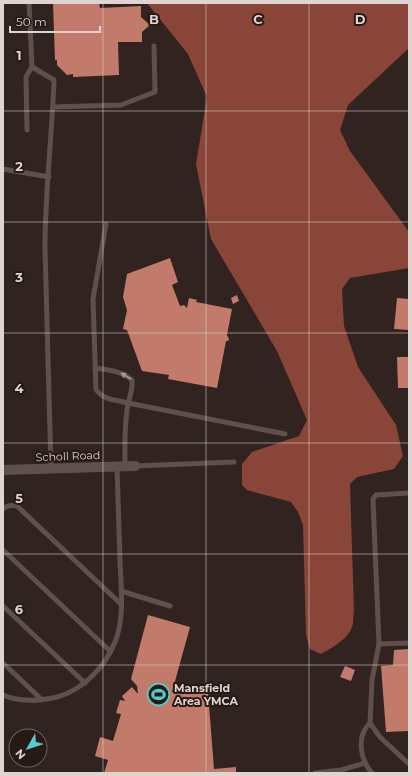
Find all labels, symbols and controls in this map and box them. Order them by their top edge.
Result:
scale bar [10,8,100,34]
text: B [149,11,159,27]
text: C [253,11,263,27]
text: D [355,11,366,27]
text: 50 m [16,14,47,29]
text: 1 [16,47,22,63]
text: 2 [15,158,23,174]
text: 3 [14,269,23,285]
one-way arrow [120,372,131,379]
text: 4 [15,380,24,396]
street label: Scholl Road [35,448,101,464]
text: 5 [15,490,23,506]
text: 6 [15,601,24,617]
sports icon: Mansfield Area YMCA [145,681,171,707]
place label: Mansfield Area YMCA [173,681,238,708]
north arrow [8,728,48,768]
text: N [12,746,28,762]

